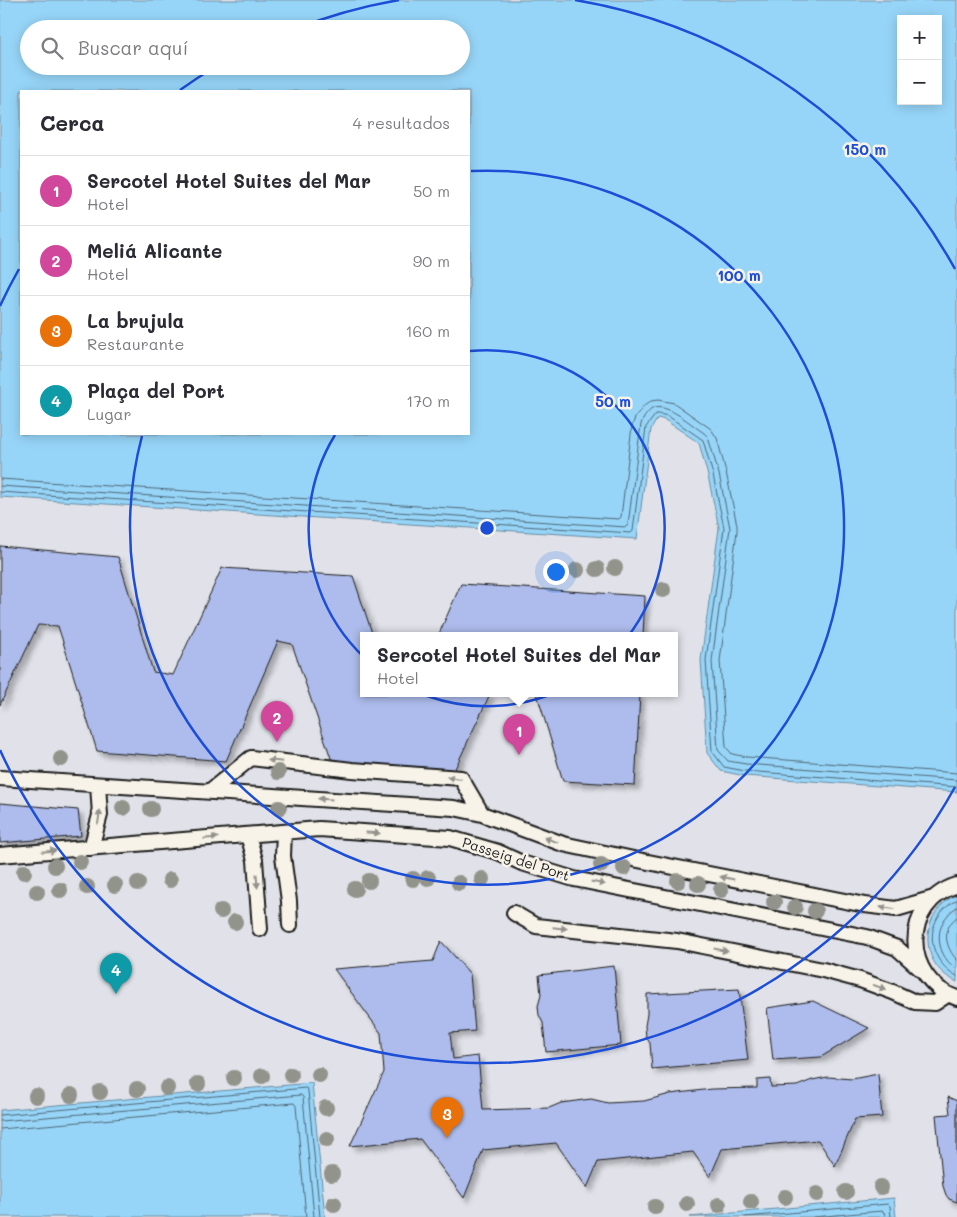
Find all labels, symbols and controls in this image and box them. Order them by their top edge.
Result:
map controls [897,15,942,105]
button: + [897,15,942,60]
search box [20,20,470,75]
icon: search [38,34,66,62]
text: Buscar aquí [78,35,188,60]
button: − [897,60,942,105]
text: Cerca [40,109,105,136]
text: 4 resultados [353,112,450,133]
text: 150 m [844,139,886,159]
text: Sercotel Hotel Suites del Mar [87,168,371,193]
text: 1 [52,180,60,201]
text: 50 m [413,180,450,201]
text: Hotel [87,193,129,214]
text: Meliá Alicante [87,238,222,263]
text: 2 [52,250,60,271]
text: 90 m [413,250,450,271]
text: Hotel [87,263,129,284]
text: 100 m [717,265,761,285]
text: La brujula [87,308,184,333]
text: 3 [51,320,61,341]
text: 160 m [405,320,450,341]
text: Restaurante [87,333,185,354]
text: Plaça del Port [87,378,225,403]
text: 4 [51,390,61,411]
text: 170 m [406,390,450,411]
text: 50 m [595,391,631,411]
text: Lugar [87,403,131,424]
centre of rings [478,519,496,537]
your location [543,559,569,585]
popup [360,632,678,697]
text: Sercotel Hotel Suites del Mar [377,642,661,667]
text: Hotel [377,667,419,688]
pin: 2 [261,701,293,742]
pin: 1 [503,714,535,755]
one-way arrow [266,757,282,765]
one-way arrow [445,774,461,782]
one-way arrow [316,795,332,803]
one-way arrow [95,808,103,824]
one-way arrow [365,829,381,837]
street label: Passeig del Port [460,832,572,885]
one-way arrow [203,834,219,842]
one-way arrow [544,836,559,843]
one-way arrow [41,847,57,855]
one-way arrow [253,873,261,889]
one-way arrow [719,873,735,881]
one-way arrow [590,880,606,888]
one-way arrow [879,904,895,912]
one-way arrow [552,924,568,932]
one-way arrow [713,946,729,954]
pin: 4 [100,953,132,994]
one-way arrow [871,984,886,991]
pin: 3 [431,1097,463,1138]

